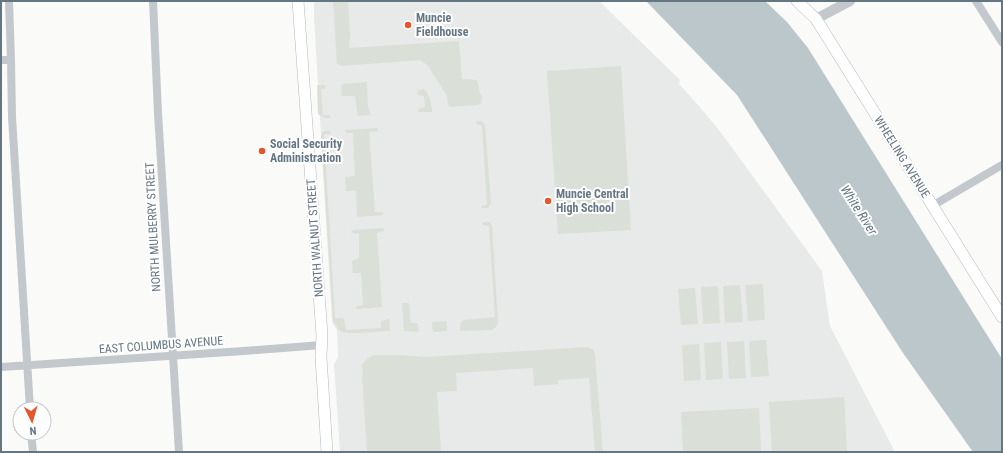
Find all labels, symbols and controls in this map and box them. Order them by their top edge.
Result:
place label: Muncie Fieldhouse [416,11,469,39]
marker: Muncie Fieldhouse [403,20,413,30]
street label: WHEELING AVENUE [871,114,933,200]
place label: Social Security Administration [270,137,343,165]
marker: Social Security Administration [257,146,267,156]
street label: NORTH MULBERRY STREET [143,162,163,292]
street label: NORTH WALNUT STREET [304,178,326,298]
water label: White River [838,182,881,238]
place label: Muncie Central High School [556,187,629,215]
marker: Muncie Central High School [543,196,553,206]
street label: EAST COLUMBUS AVENUE [98,334,224,356]
north arrow [12,401,52,441]
text: N [29,424,37,437]

